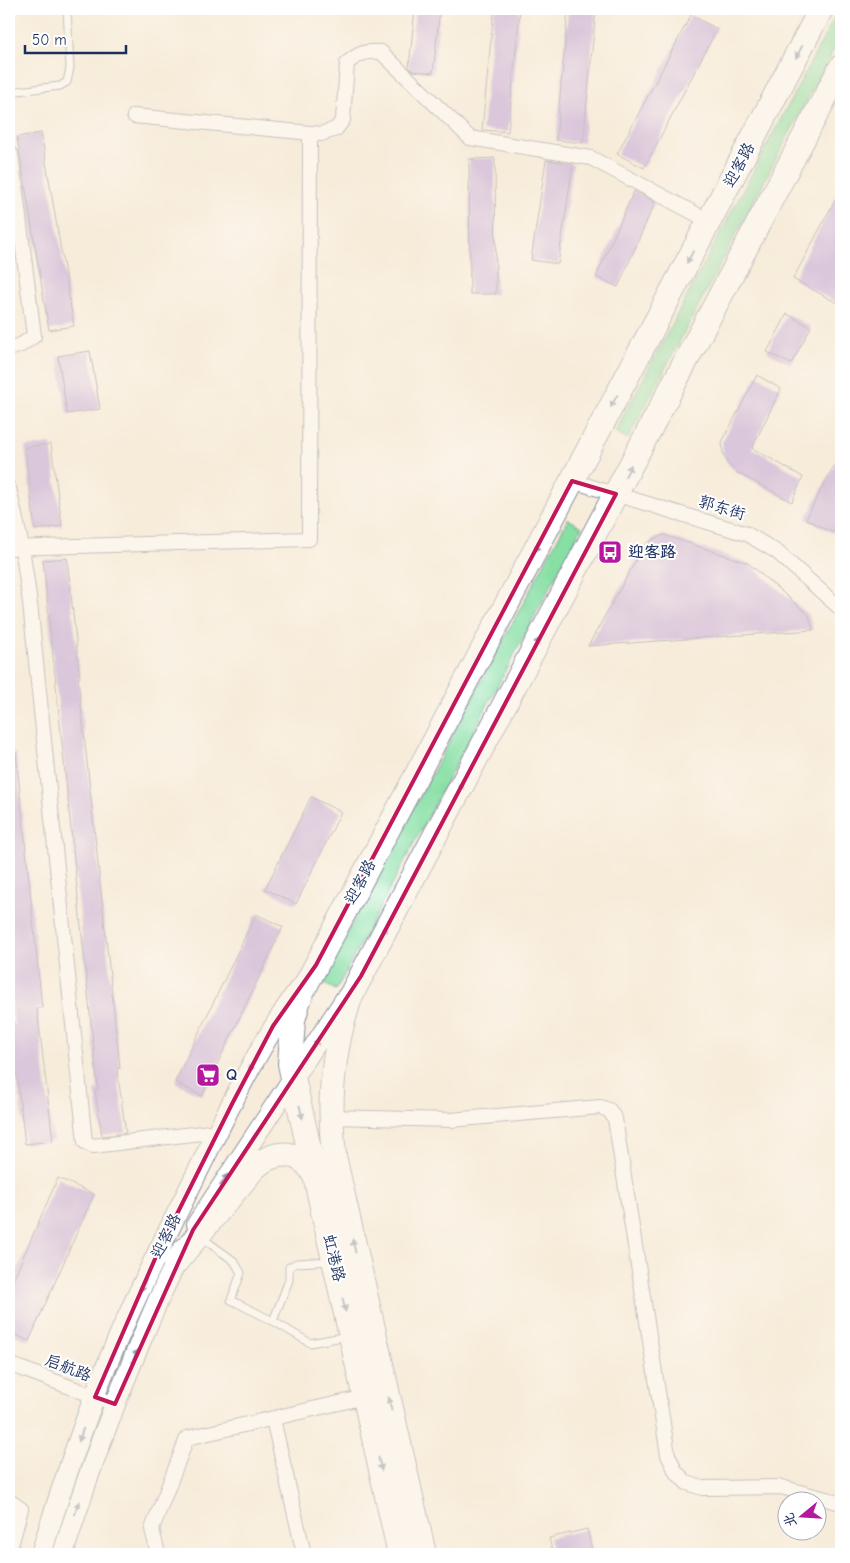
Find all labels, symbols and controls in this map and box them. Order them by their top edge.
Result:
scale bar [25,22,126,54]
text: 50 m [32,31,67,49]
one-way arrow [794,45,803,59]
street label: 迎客路 [720,140,758,190]
one-way arrow [686,250,694,265]
one-way arrow [610,394,618,408]
one-way arrow [624,463,632,478]
street label: 郭东街 [696,492,748,524]
one-way arrow [534,538,542,552]
bus stop icon: 迎客路 [597,539,623,565]
place label: 迎客路 [628,543,676,561]
one-way arrow [532,638,540,652]
one-way arrow [456,782,464,796]
street label: 迎客路 [341,857,379,907]
one-way arrow [380,925,388,940]
one-way arrow [310,1038,319,1052]
one-way arrow [248,1058,256,1072]
supermarket icon: Q [195,1062,221,1088]
place label: Q [226,1066,237,1084]
one-way arrow [297,1105,305,1120]
one-way arrow [220,1174,229,1187]
street label: 迎客路 [147,1210,185,1262]
street label: 虹港路 [320,1233,348,1283]
one-way arrow [350,1238,358,1253]
one-way arrow [138,1278,146,1292]
one-way arrow [340,1298,348,1313]
one-way arrow [131,1349,139,1363]
street label: 启航路 [42,1351,94,1385]
one-way arrow [386,1397,394,1412]
one-way arrow [77,1428,84,1443]
one-way arrow [376,1456,384,1471]
north arrow [778,1490,828,1540]
one-way arrow [74,1500,82,1515]
text: 北 [780,1511,800,1529]

